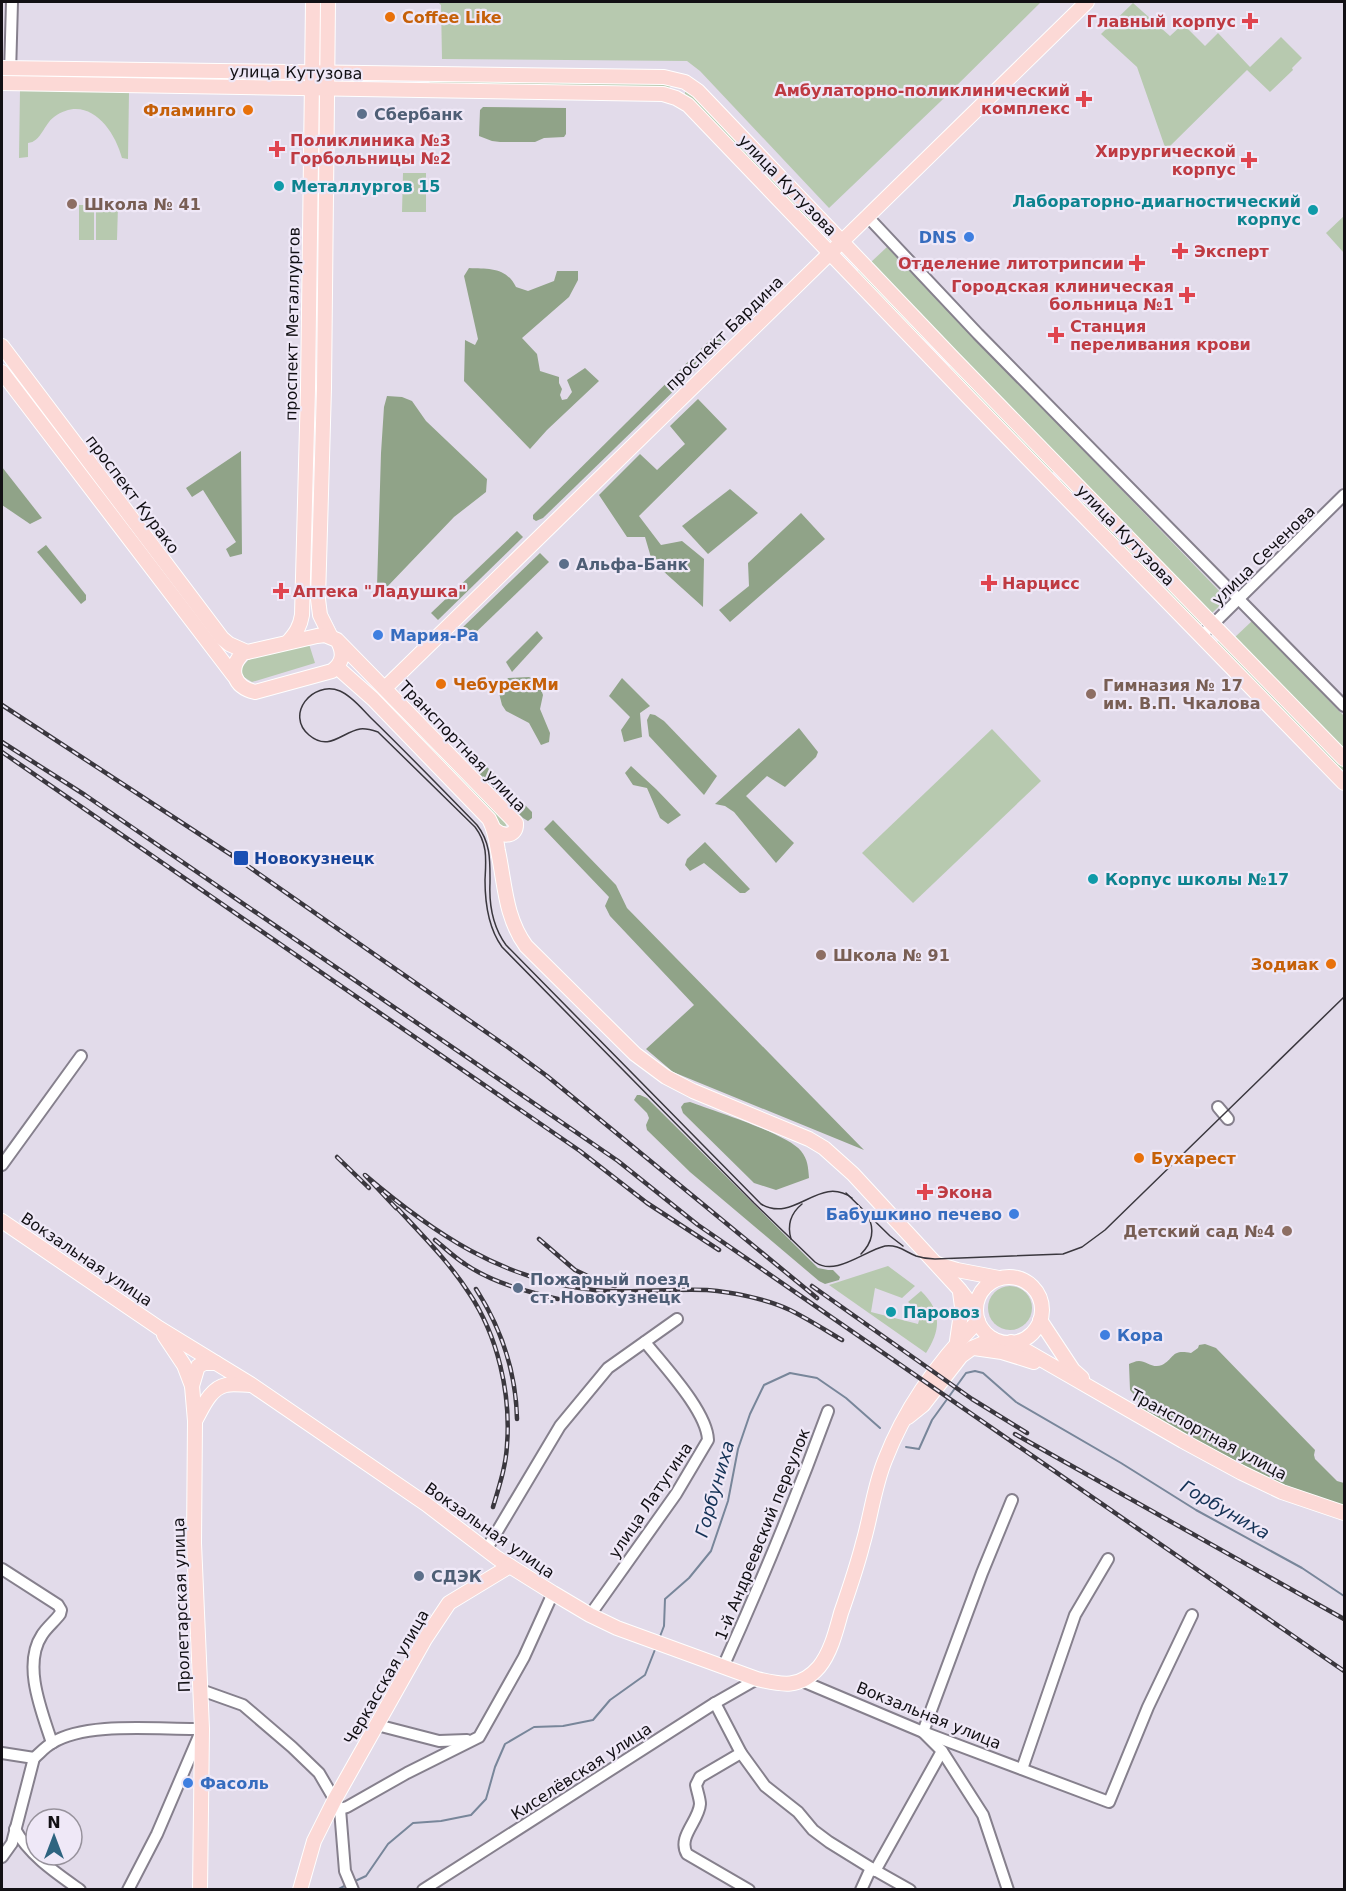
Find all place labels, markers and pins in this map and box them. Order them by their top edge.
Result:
place label: Coffee Like [402,8,502,27]
marker: Coffee Like [383,10,397,24]
place label: Главный корпус [1087,12,1236,31]
marker: Главный корпус [1241,12,1259,30]
place label: Амбулаторно-поликлинический комплекс [774,81,1070,118]
marker: Амбулаторно-поликлинический комплекс [1075,90,1093,108]
place label: Фламинго [143,101,236,120]
marker: Фламинго [241,103,255,117]
place label: Сбербанк [374,105,463,124]
marker: Сбербанк [355,107,369,121]
place label: Поликлиника №3 Горбольницы №2 [290,131,451,168]
marker: Поликлиника №3 Горбольницы №2 [268,140,286,158]
place label: Хирургической корпус [1095,142,1236,179]
marker: Хирургической корпус [1240,151,1258,169]
place label: Металлургов 15 [291,177,440,196]
marker: Металлургов 15 [272,179,286,193]
place label: Лабораторно-диагностический корпус [1012,192,1301,229]
place label: Школа № 41 [84,195,201,214]
marker: Школа № 41 [65,197,79,211]
marker: Лабораторно-диагностический корпус [1306,203,1320,217]
place label: DNS [919,228,957,247]
marker: DNS [962,230,976,244]
marker: Эксперт [1171,242,1189,260]
place label: Эксперт [1194,242,1269,261]
place label: Отделение литотрипсии [898,254,1124,273]
marker: Отделение литотрипсии [1128,254,1146,272]
place label: Городская клиническая больница №1 [951,277,1174,314]
marker: Городская клиническая больница №1 [1178,286,1196,304]
place label: Станция переливания крови [1070,317,1251,354]
marker: Станция переливания крови [1047,326,1065,344]
place label: Альфа-Банк [576,555,689,574]
marker: Альфа-Банк [557,557,571,571]
marker: Нарцисс [980,574,998,592]
place label: Нарцисс [1002,574,1080,593]
place label: Аптека "Ладушка" [293,582,467,601]
marker: Аптека "Ладушка" [274,584,288,598]
place label: Мария-Ра [390,626,479,645]
marker: Мария-Ра [371,628,385,642]
place label: ЧебурекМи [453,675,559,694]
place label: Гимназия № 17 им. В.П. Чкалова [1103,676,1260,713]
marker: ЧебурекМи [434,677,448,691]
marker: Гимназия № 17 им. В.П. Чкалова [1084,687,1098,701]
marker: Новокузнецк [232,849,250,867]
place label: Новокузнецк [254,849,375,868]
place label: Корпус школы №17 [1105,870,1289,889]
marker: Корпус школы №17 [1086,872,1100,886]
place label: Школа № 91 [833,946,950,965]
marker: Школа № 91 [814,948,828,962]
place label: Зодиак [1251,955,1319,974]
marker: Зодиак [1324,957,1338,971]
place label: Бухарест [1151,1149,1237,1168]
marker: Бухарест [1132,1151,1146,1165]
place label: Экона [937,1183,992,1202]
marker: Экона [918,1185,932,1199]
place label: Бабушкино печево [826,1205,1002,1224]
marker: Бабушкино печево [1007,1207,1021,1221]
place label: Детский сад №4 [1123,1222,1275,1241]
marker: Детский сад №4 [1280,1224,1294,1238]
place label: Пожарный поезд ст. Новокузнецк [530,1270,690,1307]
marker: Пожарный поезд ст. Новокузнецк [511,1281,525,1295]
place label: Паровоз [903,1303,980,1322]
marker: Паровоз [884,1305,898,1319]
place label: Кора [1117,1326,1163,1345]
marker: Кора [1098,1328,1112,1342]
place label: СДЭК [431,1567,482,1586]
marker: СДЭК [412,1569,426,1583]
place label: Фасоль [200,1774,269,1793]
marker: Фасоль [181,1776,195,1790]

